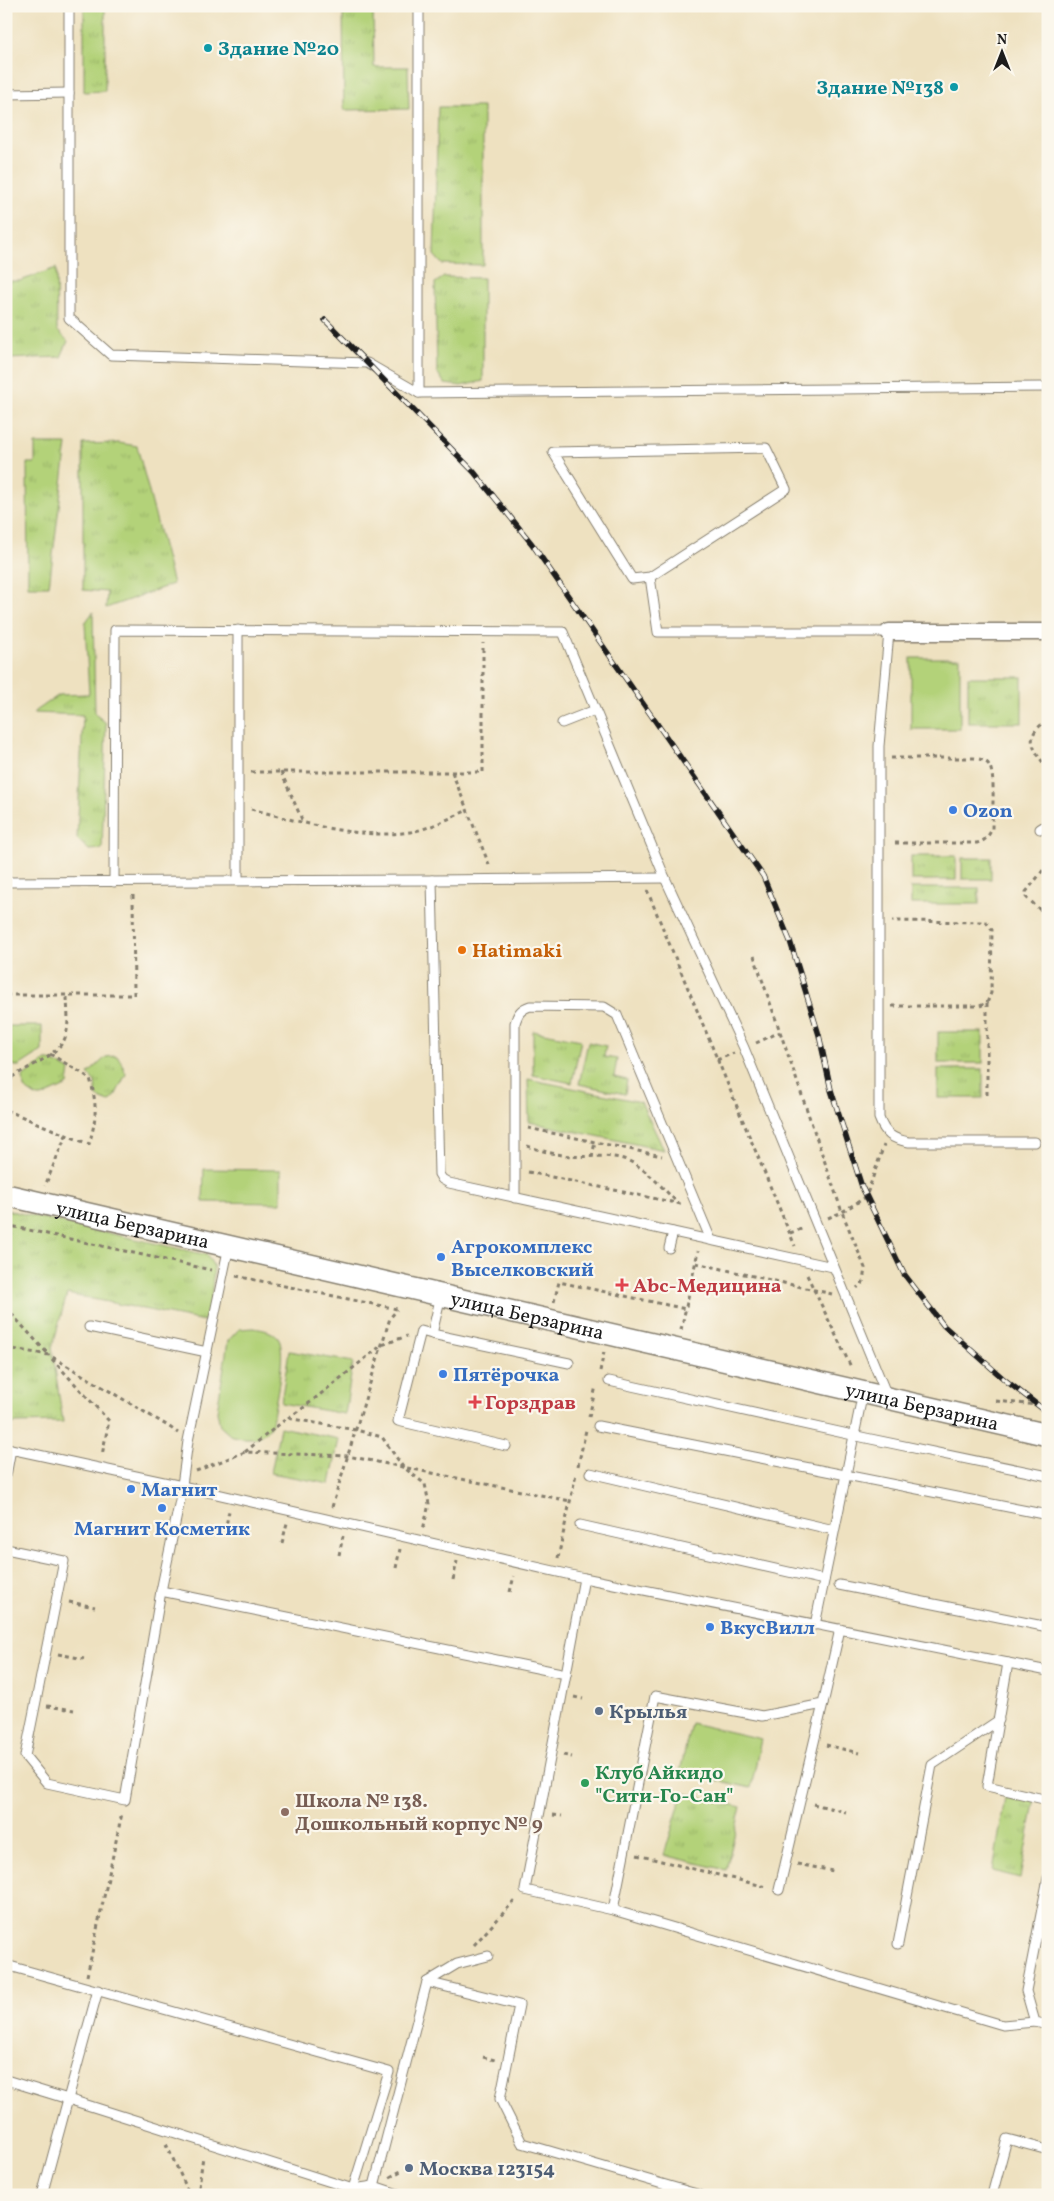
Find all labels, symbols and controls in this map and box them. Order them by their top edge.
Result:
north arrow [976,28,1026,78]
text: N [997,31,1007,50]
place label: Здание №20 [218,36,339,64]
marker: Здание №20 [202,42,214,54]
place label: Здание №138 [816,75,944,103]
marker: Здание №138 [948,81,960,93]
place label: Ozon [963,798,1013,826]
marker: Ozon [947,804,959,816]
place label: Hatimaki [472,938,562,966]
marker: Hatimaki [456,944,468,956]
street label: улица Берзарина [53,1195,212,1257]
place label: Агрокомплекс Выселковский [451,1234,594,1285]
marker: Агрокомплекс Выселковский [435,1251,447,1263]
place label: Abc-Медицина [633,1273,782,1301]
marker: Abc-Медицина [615,1278,629,1292]
street label: улица Берзарина [447,1286,607,1348]
place label: Пятёрочка [453,1362,560,1390]
marker: Пятёрочка [437,1368,449,1380]
street label: улица Берзарина [842,1377,1001,1439]
place label: Горздрав [485,1390,576,1418]
marker: Горздрав [469,1396,481,1408]
place label: Магнит [141,1477,218,1505]
marker: Магнит [125,1483,137,1495]
marker: Магнит Косметик [156,1502,168,1514]
place label: Магнит Косметик [74,1516,250,1544]
place label: ВкусВилл [720,1615,815,1643]
marker: ВкусВилл [704,1621,716,1633]
place label: Крылья [609,1699,687,1727]
marker: Крылья [593,1705,605,1717]
place label: Клуб Айкидо "Сити-Го-Сан" [595,1760,734,1811]
marker: Клуб Айкидо "Сити-Го-Сан" [579,1777,591,1789]
place label: Школа № 138. Дошкольный корпус № 9 [295,1788,543,1839]
marker: Школа № 138. Дошкольный корпус № 9 [279,1806,291,1818]
place label: Москва 123154 [419,2156,555,2184]
marker: Москва 123154 [403,2162,415,2174]

